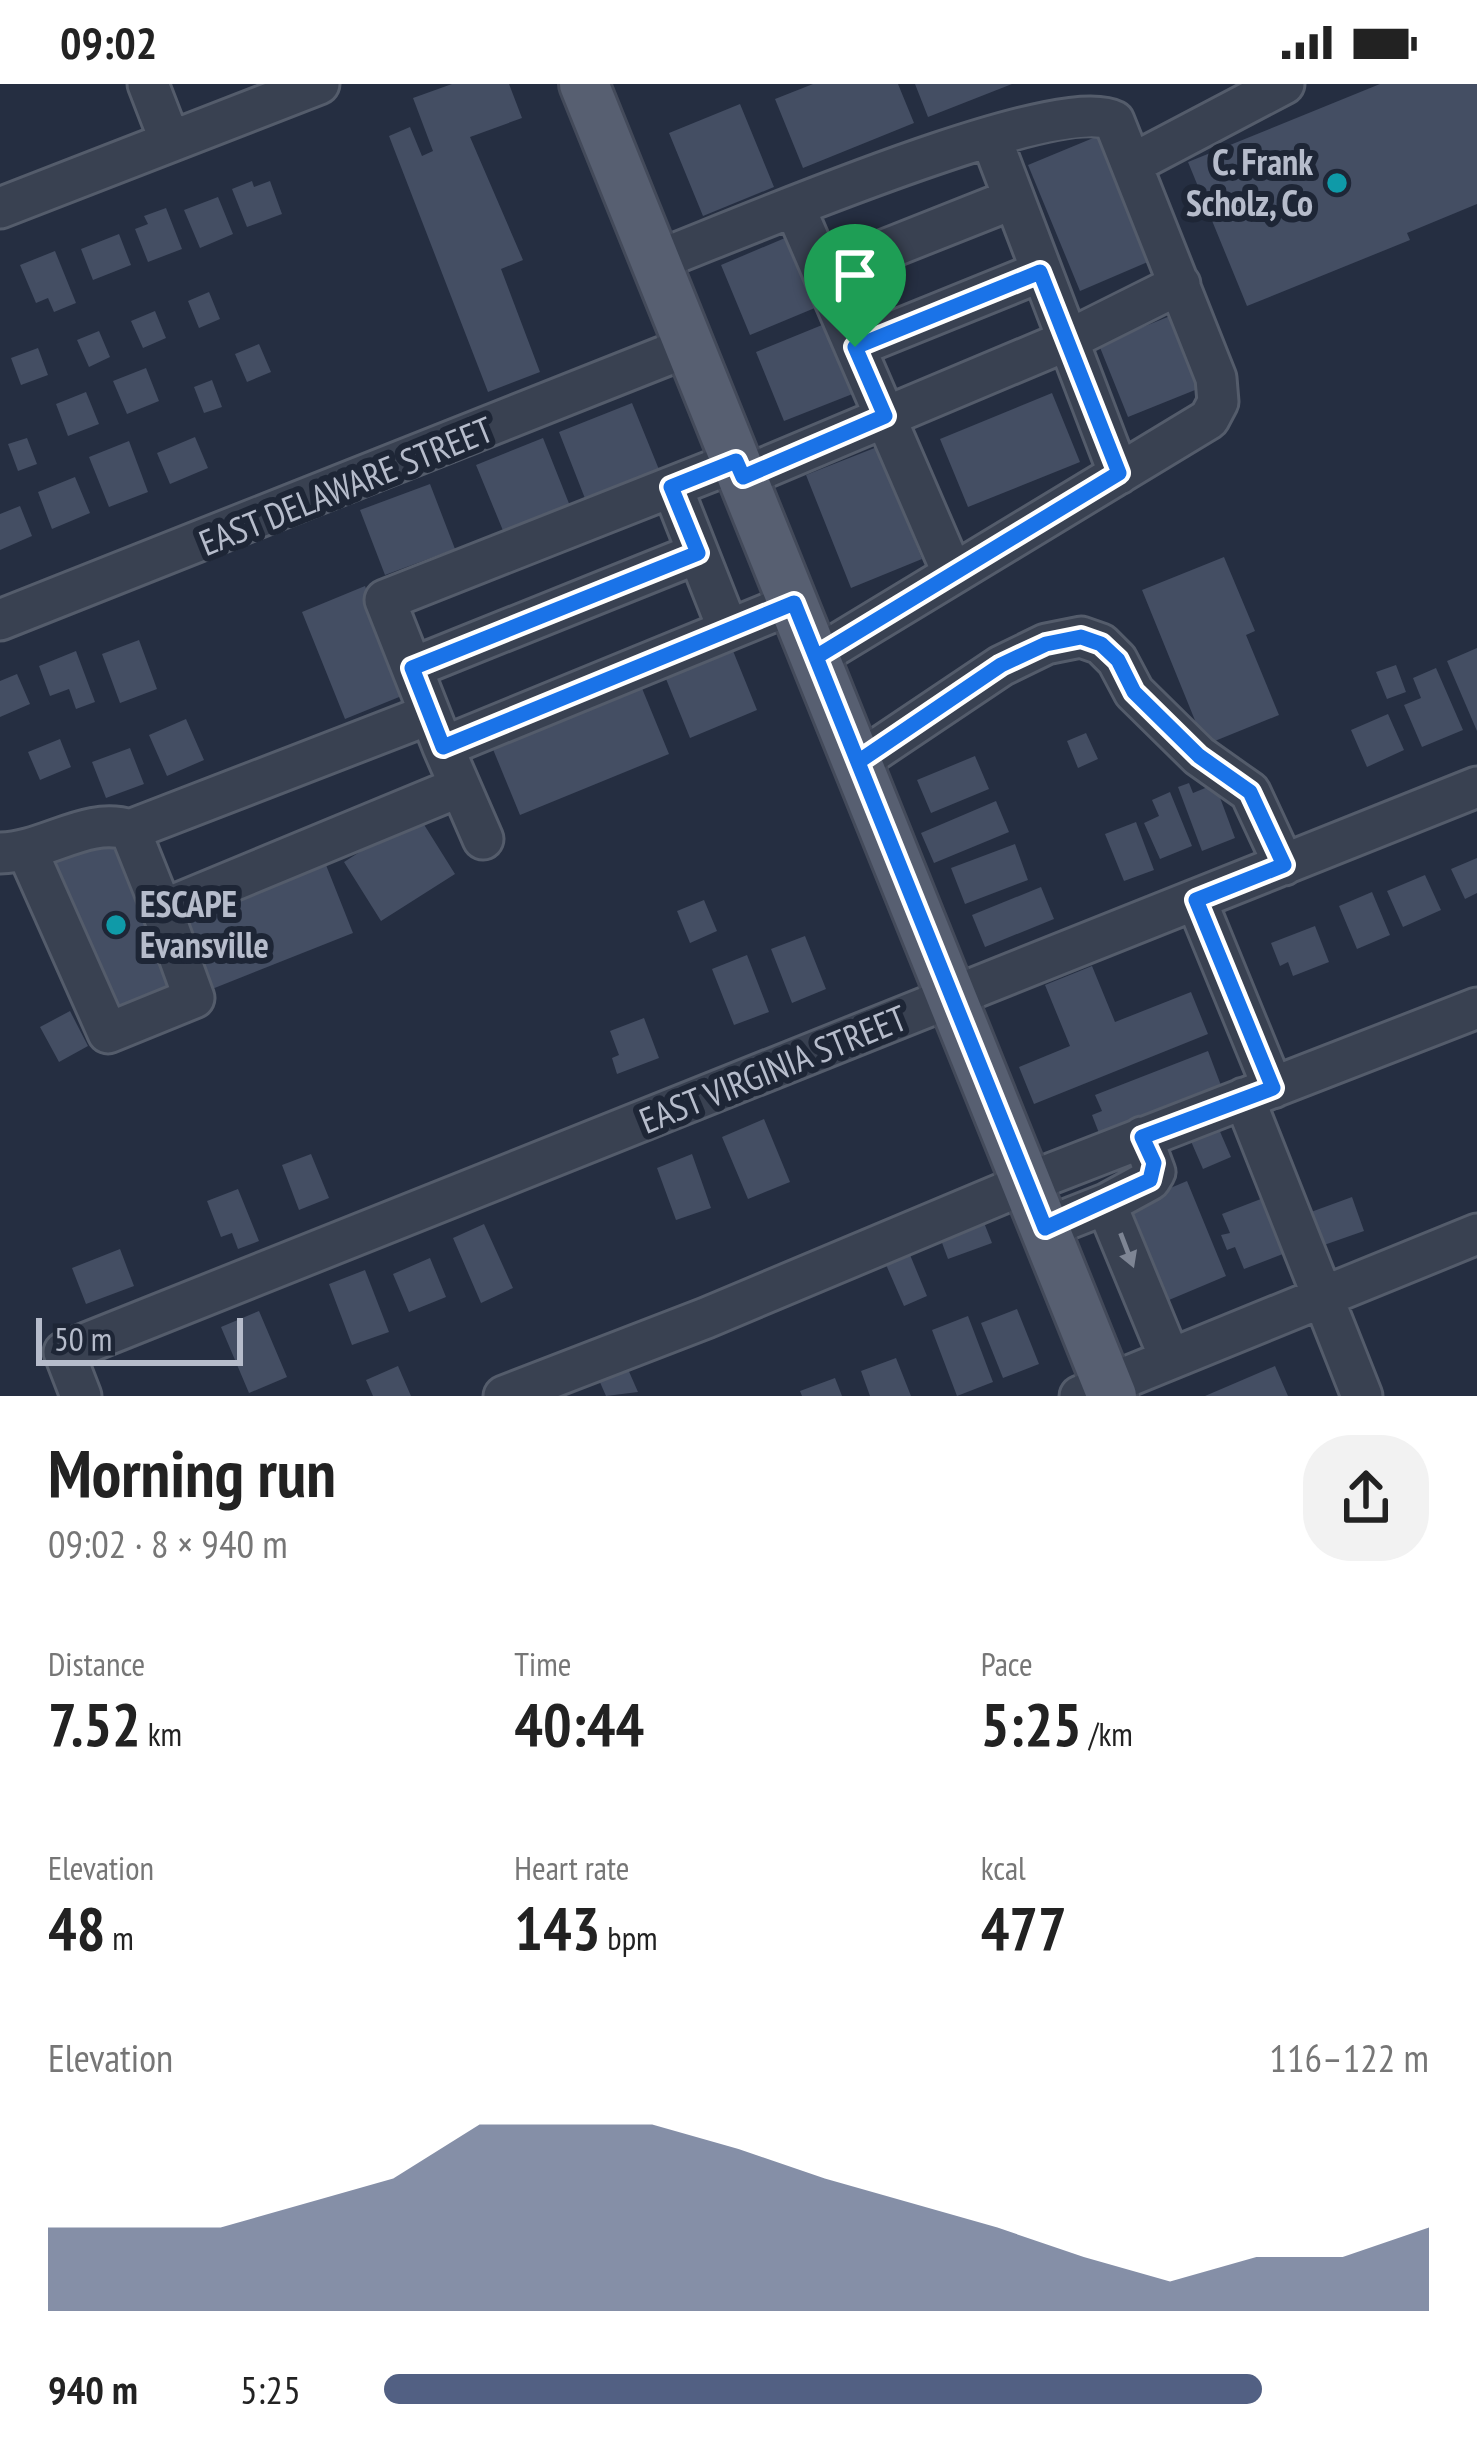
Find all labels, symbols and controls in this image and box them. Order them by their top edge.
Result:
text: 09:02 [60,13,157,71]
place label: C. Frank Scholz, Co [1186,138,1313,226]
marker: C. Frank Scholz, Co [1324,170,1350,196]
pin [804,224,906,347]
icon: arrive [822,242,888,308]
street label: EAST DELAWARE STREET [192,405,500,566]
place label: ESCAPE Evansville [140,880,269,968]
marker: ESCAPE Evansville [103,912,129,938]
street label: EAST VIRGINIA STREET [632,994,913,1144]
one-way arrow [1118,1233,1137,1269]
scale bar [36,1312,243,1365]
text: 50 m [54,1317,112,1360]
text: Morning run [48,1430,336,1515]
button: share [1303,1435,1429,1561]
text: 09:02 · 8 × 940 m [48,1518,288,1569]
text: Distance [48,1642,145,1685]
text: Time [514,1642,571,1685]
text: Pace [981,1642,1033,1685]
text: 7.52 [48,1685,141,1763]
text: 40:44 [514,1685,644,1763]
text: 5:25 [981,1685,1082,1763]
text: km [141,1712,182,1755]
text: /km [1082,1712,1133,1755]
text: Elevation [48,1846,154,1889]
text: Heart rate [514,1846,629,1889]
text: kcal [981,1846,1026,1889]
text: 48 [48,1889,105,1967]
text: 143 [514,1889,600,1967]
text: 477 [981,1889,1067,1967]
text: m [105,1916,134,1959]
text: bpm [600,1916,658,1959]
text: Elevation [48,2032,173,2083]
text: 116–122 m [1269,2032,1429,2083]
text: 940 m [48,2364,138,2415]
text: 5:25 [240,2364,301,2415]

